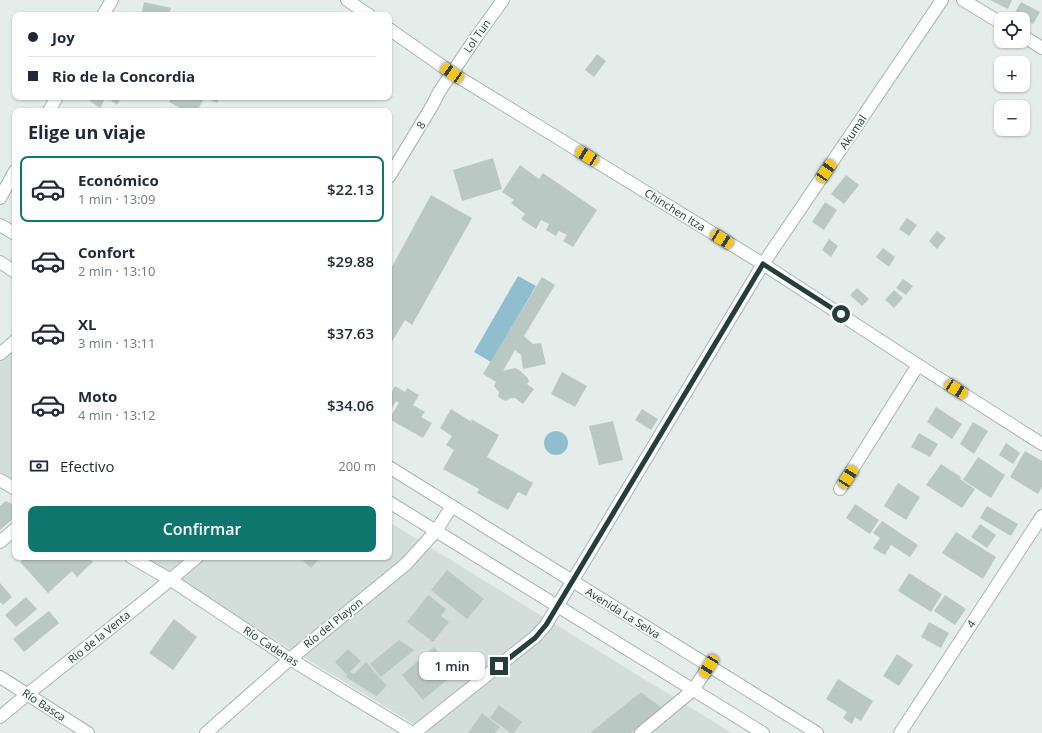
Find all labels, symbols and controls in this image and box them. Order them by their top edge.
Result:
map controls [994,12,1030,136]
button: locate [994,12,1030,48]
street label: Lol Tun [460,16,494,55]
text: Joy [52,27,75,47]
button: + [994,56,1030,92]
car [439,61,465,85]
text: Rio de la Concordia [52,66,195,86]
button: − [994,100,1030,136]
street label: Akumal [836,112,870,152]
street label: 8 [413,118,429,131]
text: Elige un viaje [28,120,146,144]
car [574,145,600,167]
car [814,158,838,184]
text: Económico [78,170,159,190]
icon: car [30,171,66,207]
text: $22.13 [327,179,374,199]
street label: Chinchen Itza [642,185,709,234]
text: 1 min · 13:09 [78,190,155,208]
car [709,228,735,250]
text: Confort [78,242,135,262]
icon: car [30,243,66,279]
text: $29.88 [327,251,374,271]
text: 2 min · 13:10 [78,262,155,280]
route start [832,305,850,323]
text: XL [78,314,96,334]
icon: car [30,315,66,351]
text: $37.63 [327,323,374,343]
text: 3 min · 13:11 [78,334,155,352]
car [943,377,969,401]
text: Moto [78,386,117,406]
icon: car [30,387,66,423]
text: $34.06 [327,395,374,415]
text: 4 min · 13:12 [78,406,155,424]
icon: cash [28,455,50,477]
text: Efectivo [60,456,115,476]
text: 200 m [338,457,376,475]
car [836,464,860,490]
button: Confirmar [28,506,376,552]
street label: Avenida La Selva [583,584,663,641]
street label: Río del Playon [300,594,365,651]
street label: Rio de la Venta [64,607,133,666]
street label: 4 [963,616,979,630]
street label: Río Cadenas [241,622,302,669]
callout: 1 min [419,652,485,680]
car [698,653,720,679]
text: 1 min [434,657,470,675]
route end [490,657,508,675]
street label: Río Basca [20,685,69,724]

